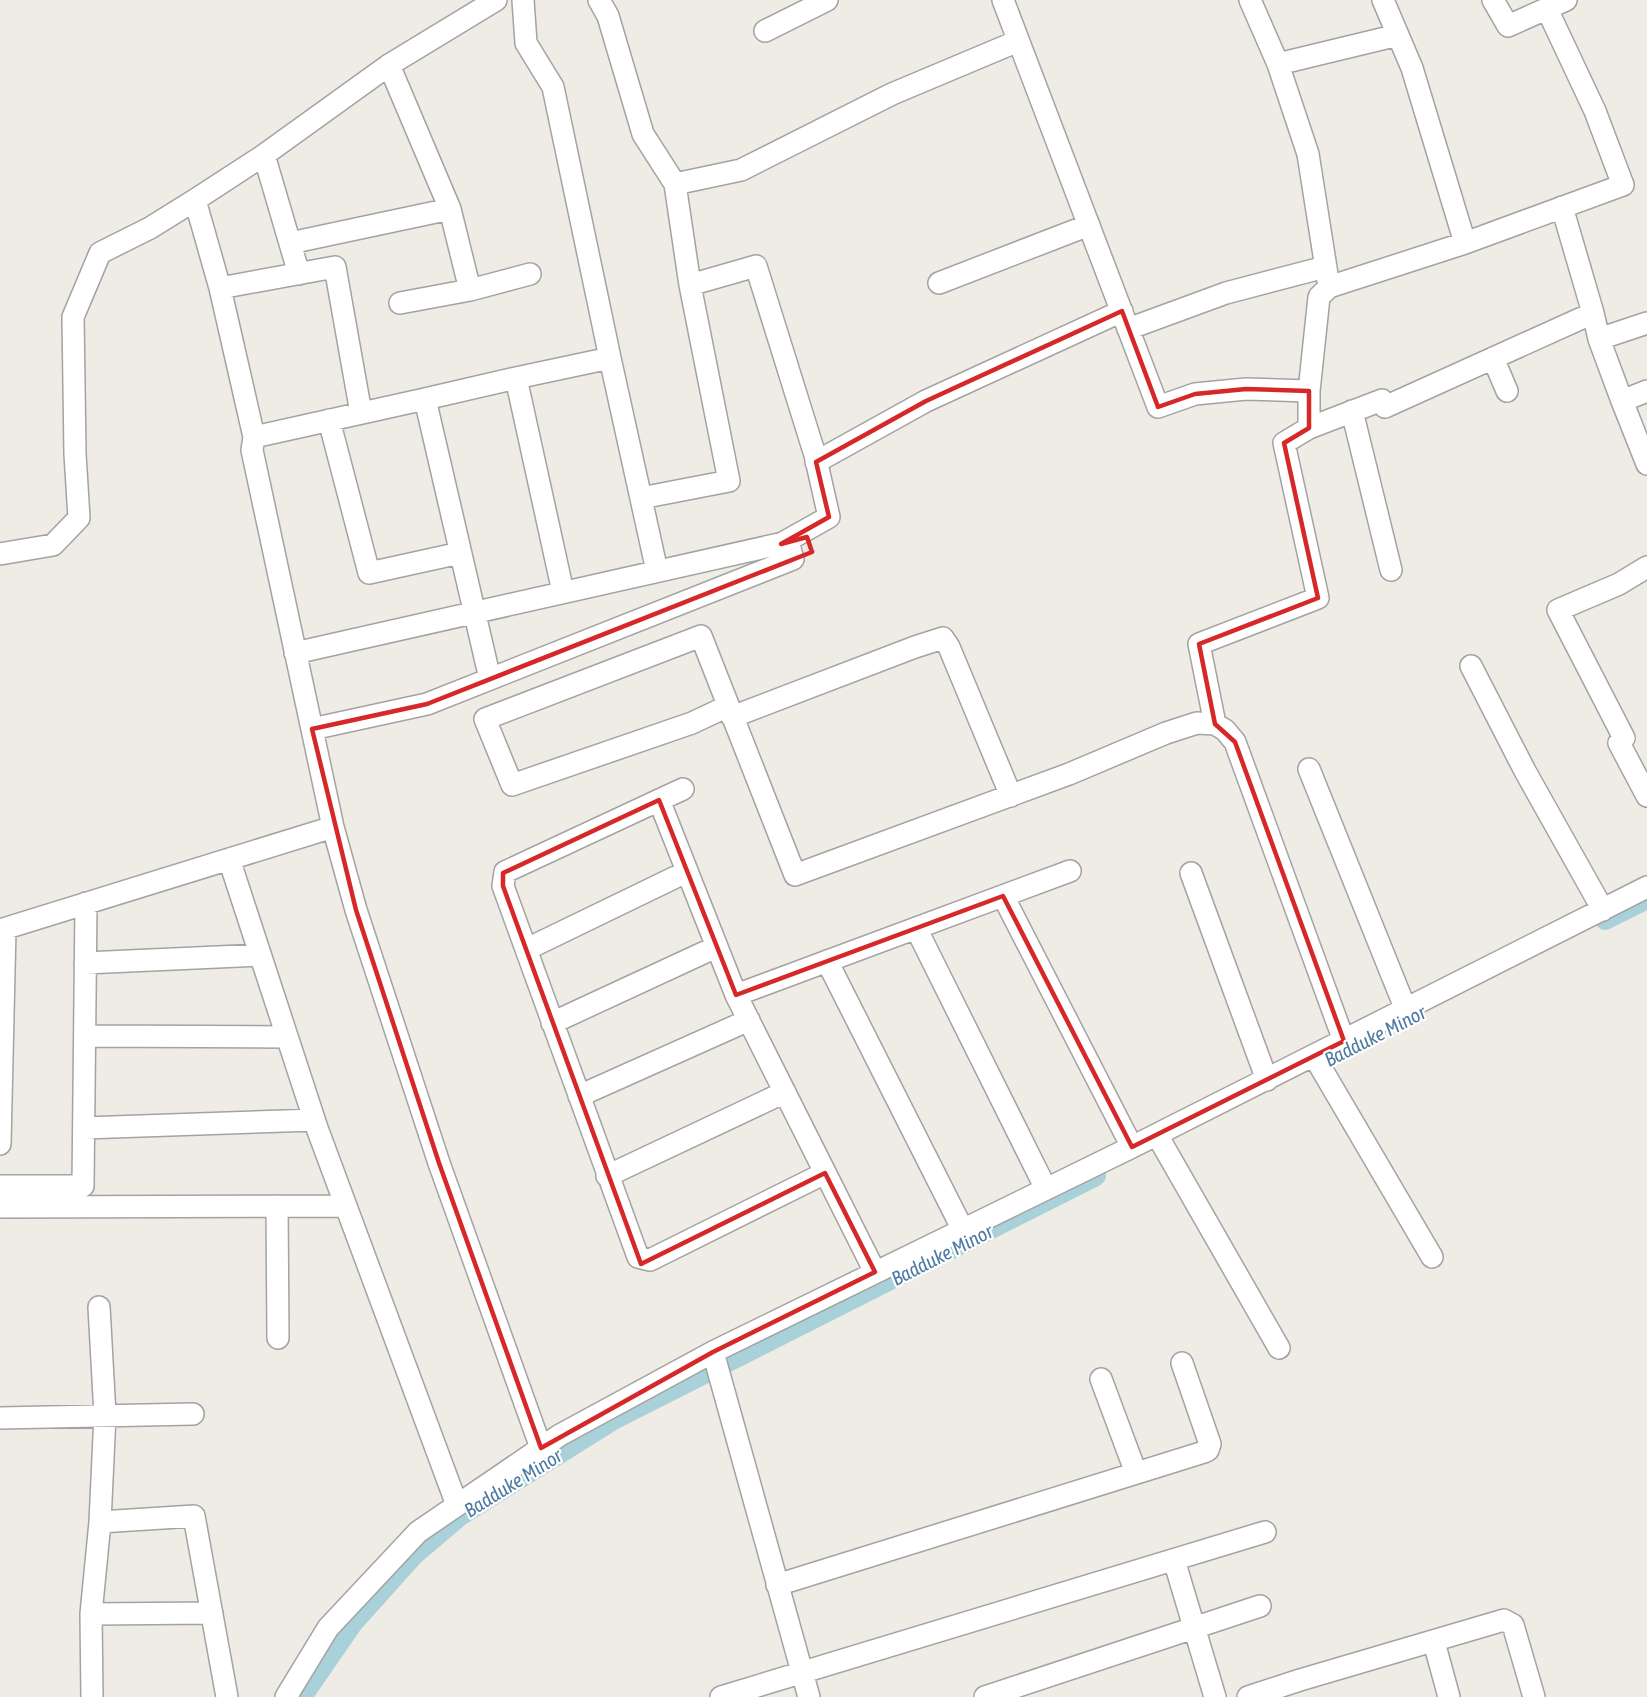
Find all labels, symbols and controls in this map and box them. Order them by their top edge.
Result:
water label: Badduke Minor [1320,1000,1430,1071]
water label: Badduke Minor [887,1219,997,1290]
water label: Badduke Minor [460,1443,567,1522]

